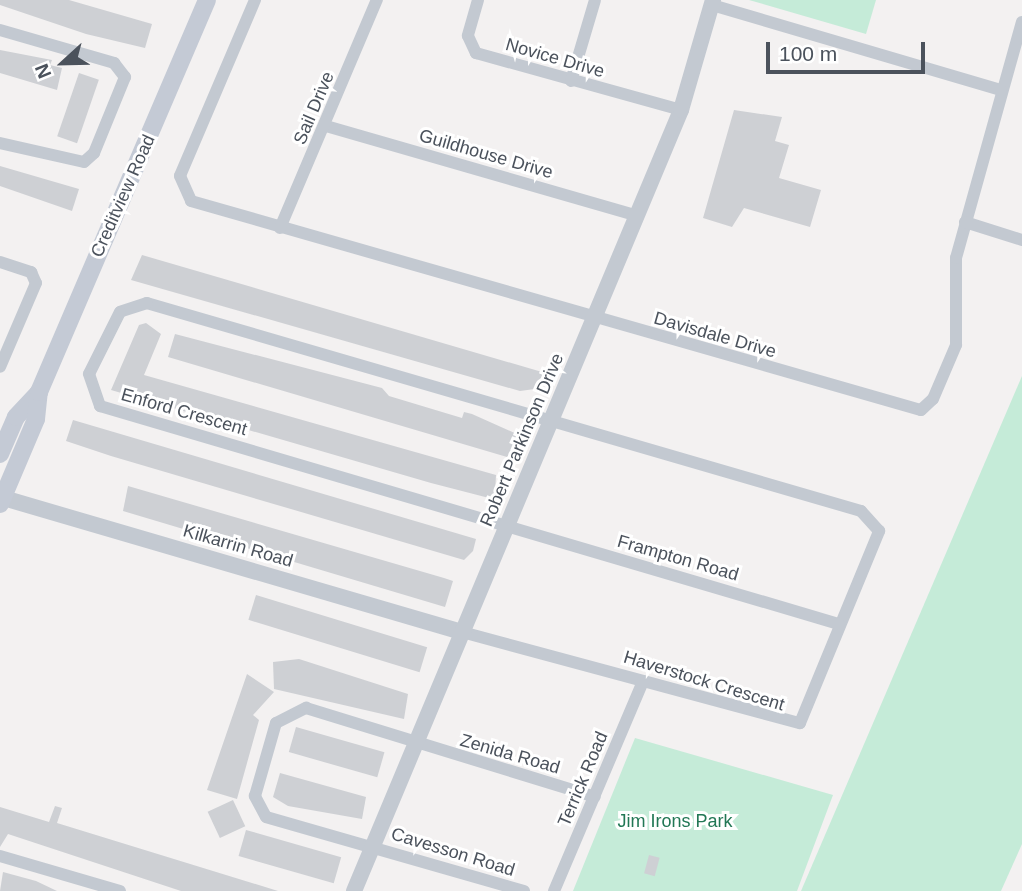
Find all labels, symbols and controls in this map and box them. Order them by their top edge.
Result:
north arrow [28,28,98,98]
scale bar [770,28,929,72]
street label: Novice Drive [503,34,607,82]
text: 100 m [779,42,837,65]
text: N [31,61,55,81]
street label: Sail Drive [289,68,339,148]
street label: Guildhouse Drive [417,125,555,183]
street label: Creditview Road [86,131,160,261]
street label: Davisdale Drive [651,307,779,363]
street label: Robert Parkinson Drive [476,350,568,530]
street label: Enford Crescent [119,384,249,440]
street label: Kilkarrin Road [181,520,295,572]
street label: Frampton Road [615,530,741,586]
street label: Haverstock Crescent [621,646,787,716]
street label: Terrick Road [553,728,613,830]
street label: Zenida Road [457,729,563,779]
park label: Jim Irons Park [617,810,733,832]
street label: Cavesson Road [389,823,517,881]

